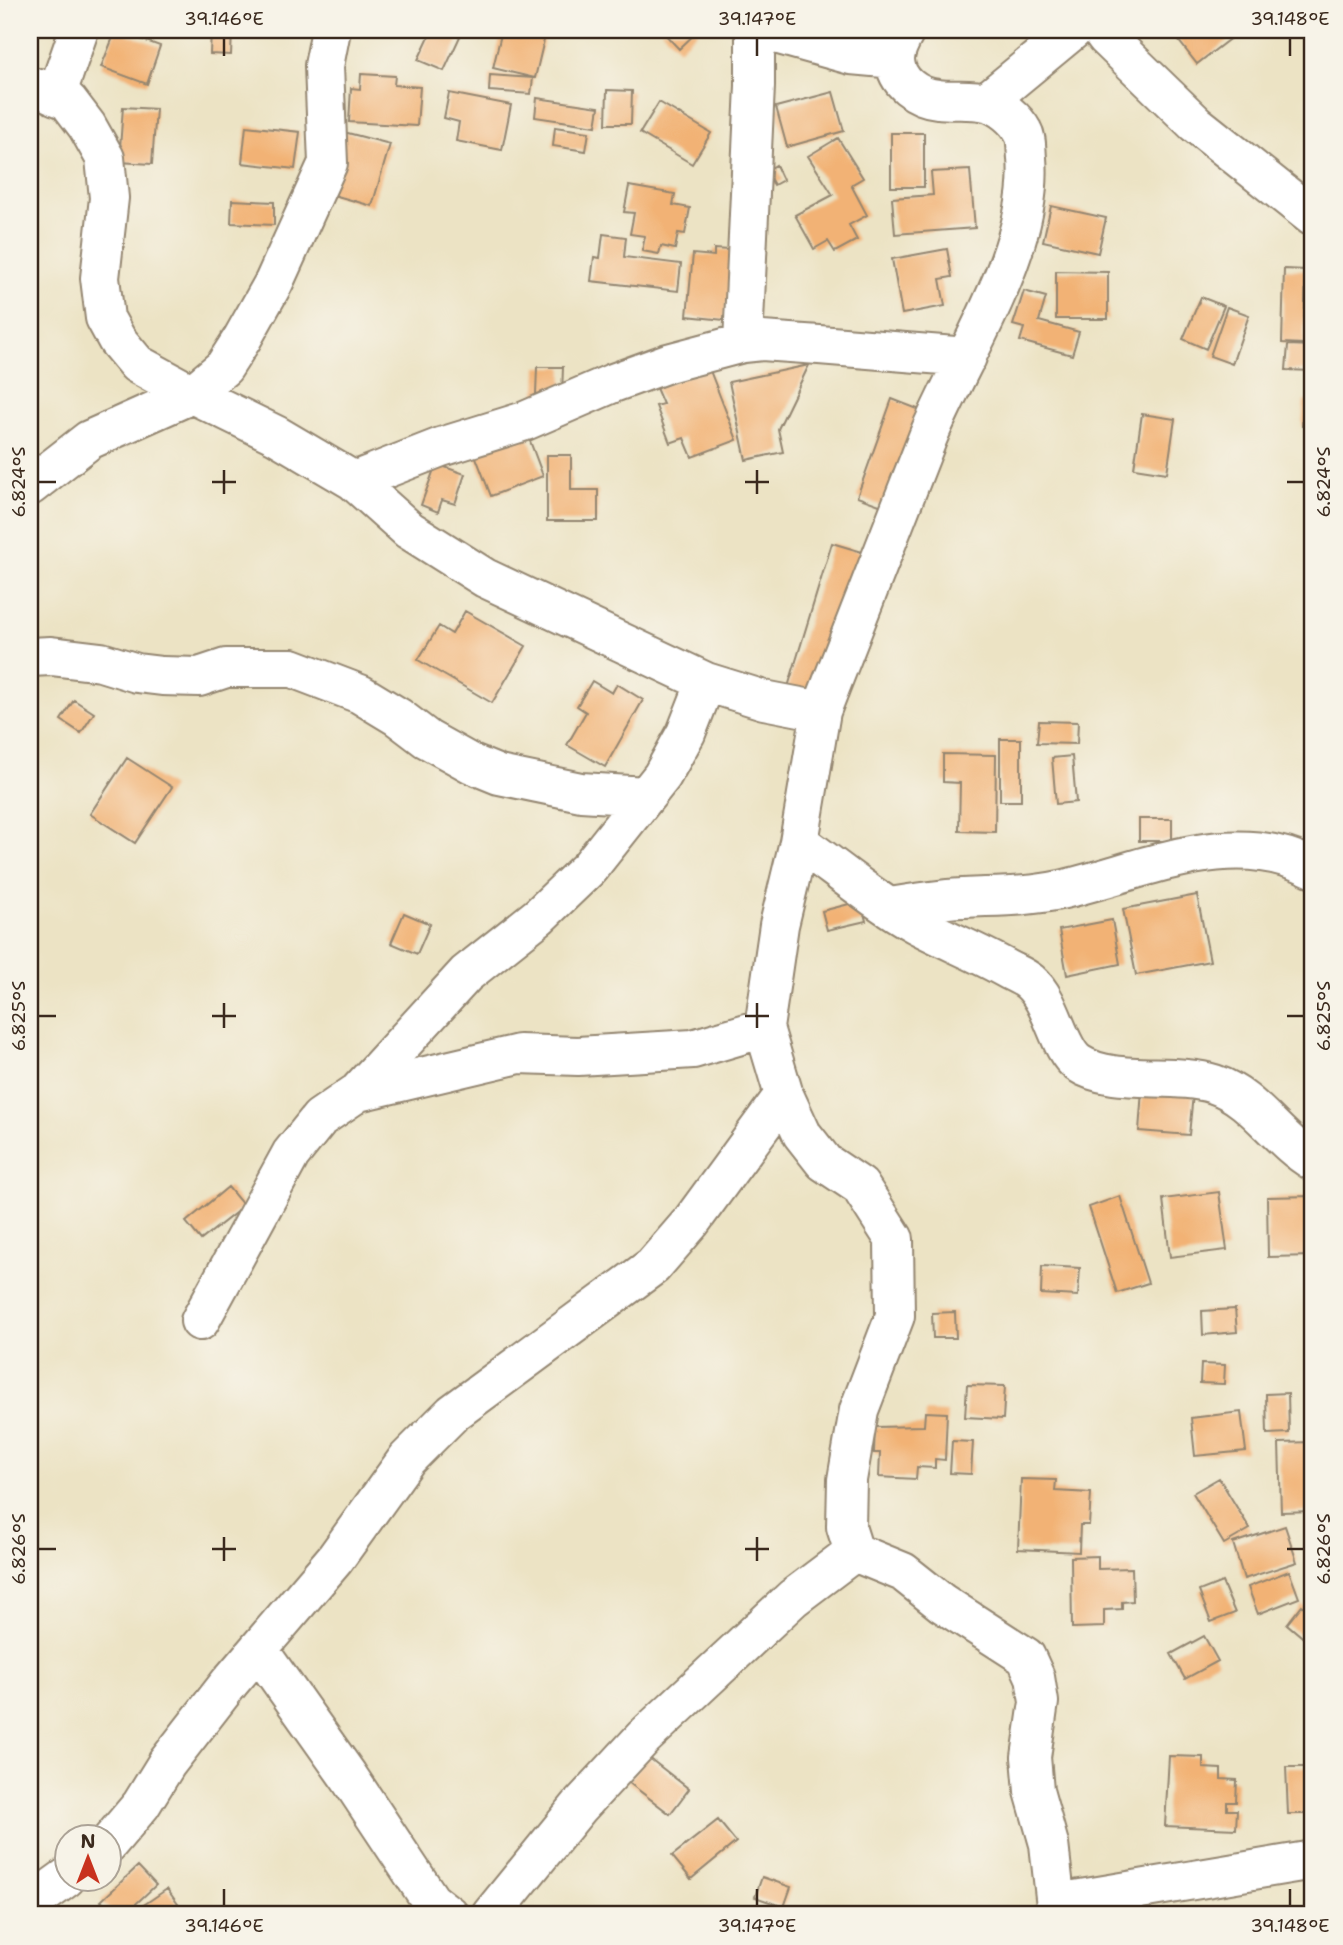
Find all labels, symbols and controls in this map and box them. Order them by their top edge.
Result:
text: 39.146°E [184,7,264,31]
text: 39.147°E [718,7,796,31]
text: 39.148°E [1250,7,1330,31]
text: 6.824°S [7,446,31,518]
text: 6.824°S [1312,446,1336,518]
text: 6.825°S [7,981,31,1051]
text: 6.825°S [1312,981,1336,1051]
text: 6.826°S [7,1513,31,1585]
text: 6.826°S [1312,1513,1336,1585]
north arrow [52,1822,122,1892]
text: N [80,1829,96,1854]
text: 39.146°E [184,1914,264,1938]
text: 39.147°E [718,1914,796,1938]
text: 39.148°E [1250,1914,1330,1938]

